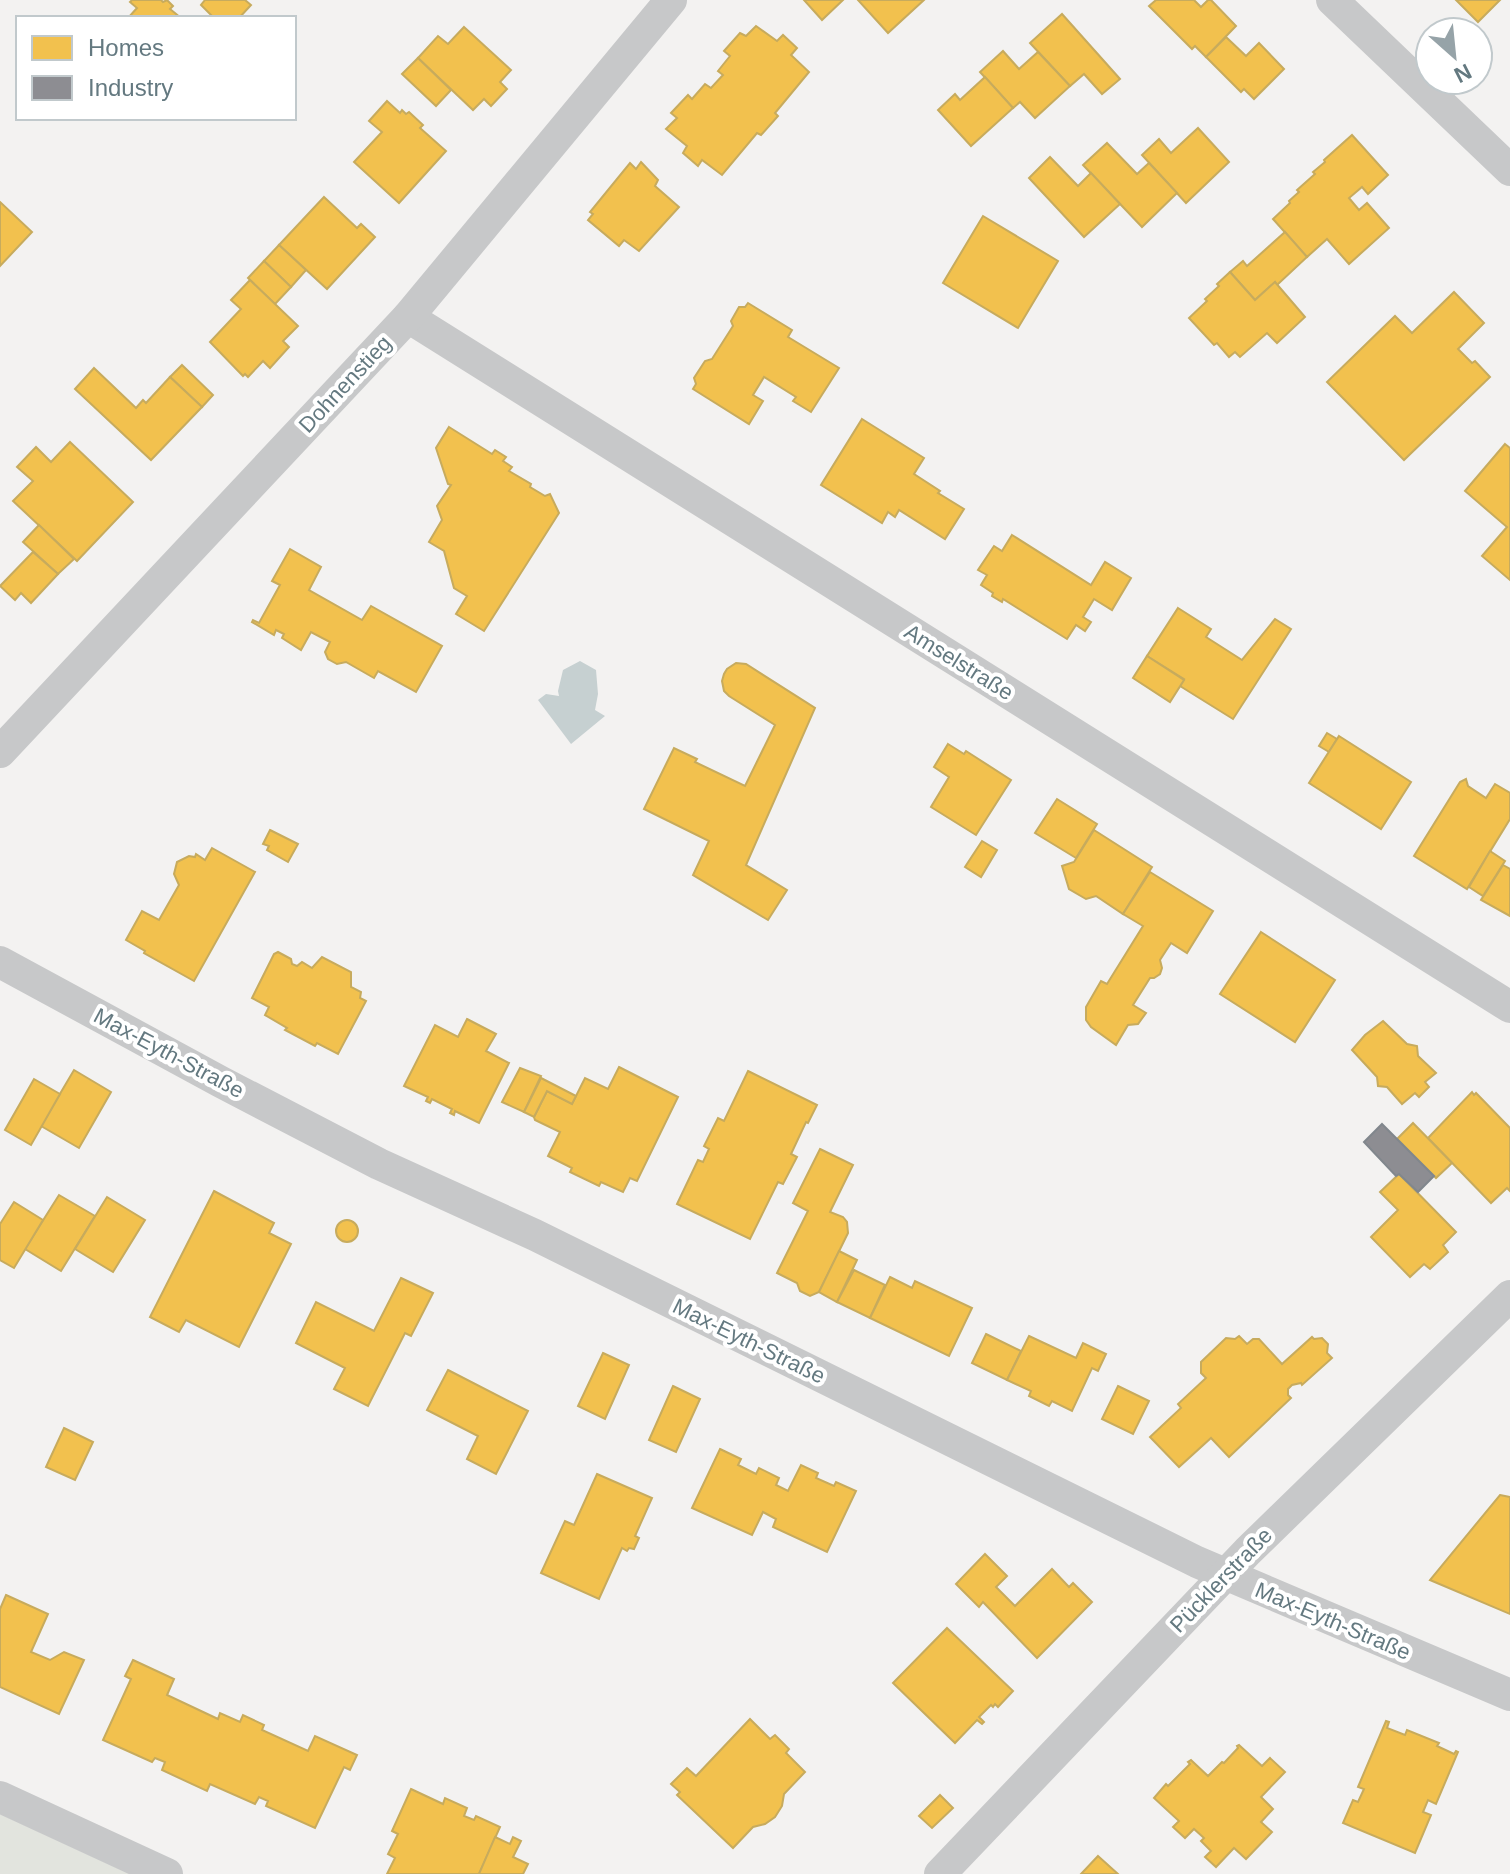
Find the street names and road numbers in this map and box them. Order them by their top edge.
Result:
street label: Dohnenstieg [294,330,396,438]
street label: Amselstraße [900,619,1018,705]
street label: Max-Eyth-Straße [90,1003,248,1103]
street label: Max-Eyth-Straße [669,1293,829,1389]
street label: Pücklerstraße [1165,1523,1277,1637]
street label: Max-Eyth-Straße [1252,1577,1414,1665]

